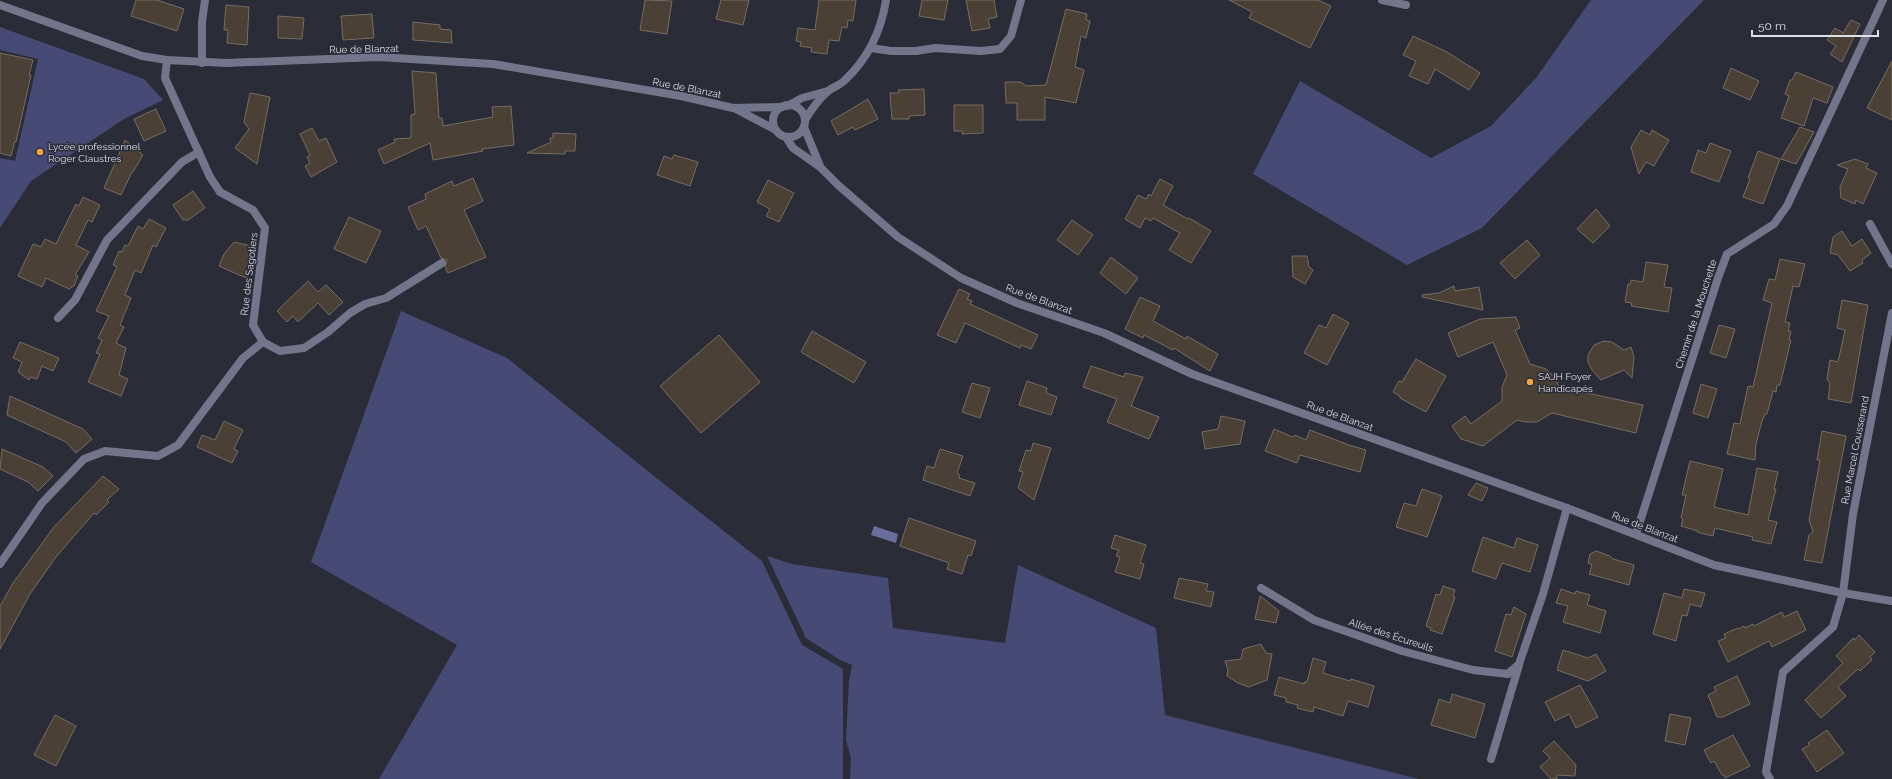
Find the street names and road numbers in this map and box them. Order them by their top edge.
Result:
street label: Rue de Blanzat [329,43,400,55]
street label: Rue de Blanzat [652,76,723,100]
street label: Rue des Sagotiers [238,232,260,316]
street label: Chemin de la Mouchette [1673,258,1719,370]
street label: Rue de Blanzat [1004,282,1074,316]
street label: Rue Marcel Cousserand [1839,395,1871,505]
street label: Rue de Blanzat [1305,399,1375,433]
street label: Rue de Blanzat [1610,509,1680,545]
street label: Allée des Écureuils [1347,616,1435,654]

